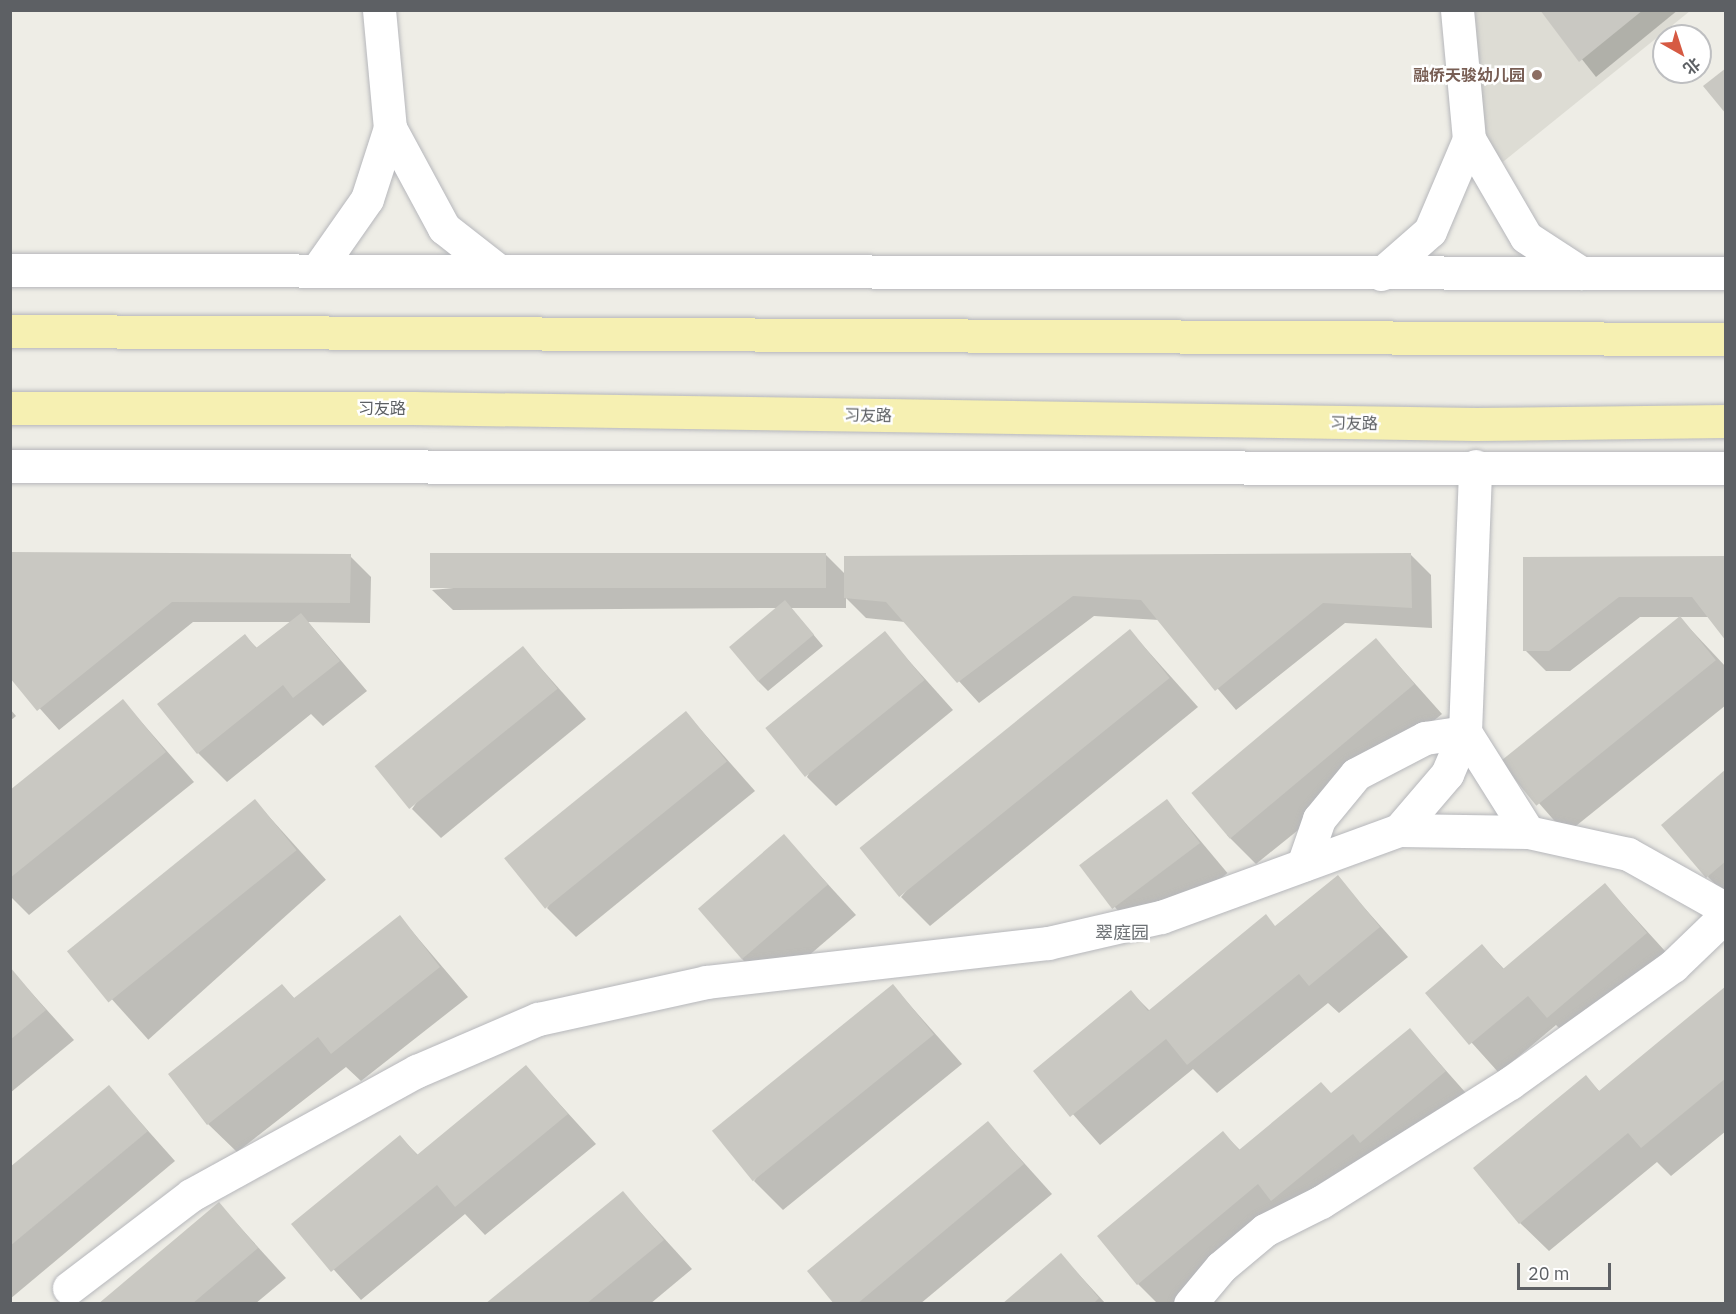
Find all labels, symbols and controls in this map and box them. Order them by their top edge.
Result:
north arrow [1652,24,1712,84]
text: 北 [1680,54,1705,79]
place label: 融侨天骏幼儿园 [1413,65,1525,85]
marker: 融侨天骏幼儿园 [1530,68,1544,82]
street label: 习友路 [358,398,406,418]
street label: 习友路 [844,405,892,425]
street label: 习友路 [1330,413,1378,433]
district label: 翠庭园 [1095,922,1149,944]
scale bar [1520,1251,1614,1289]
text: 20 m [1528,1262,1570,1285]

